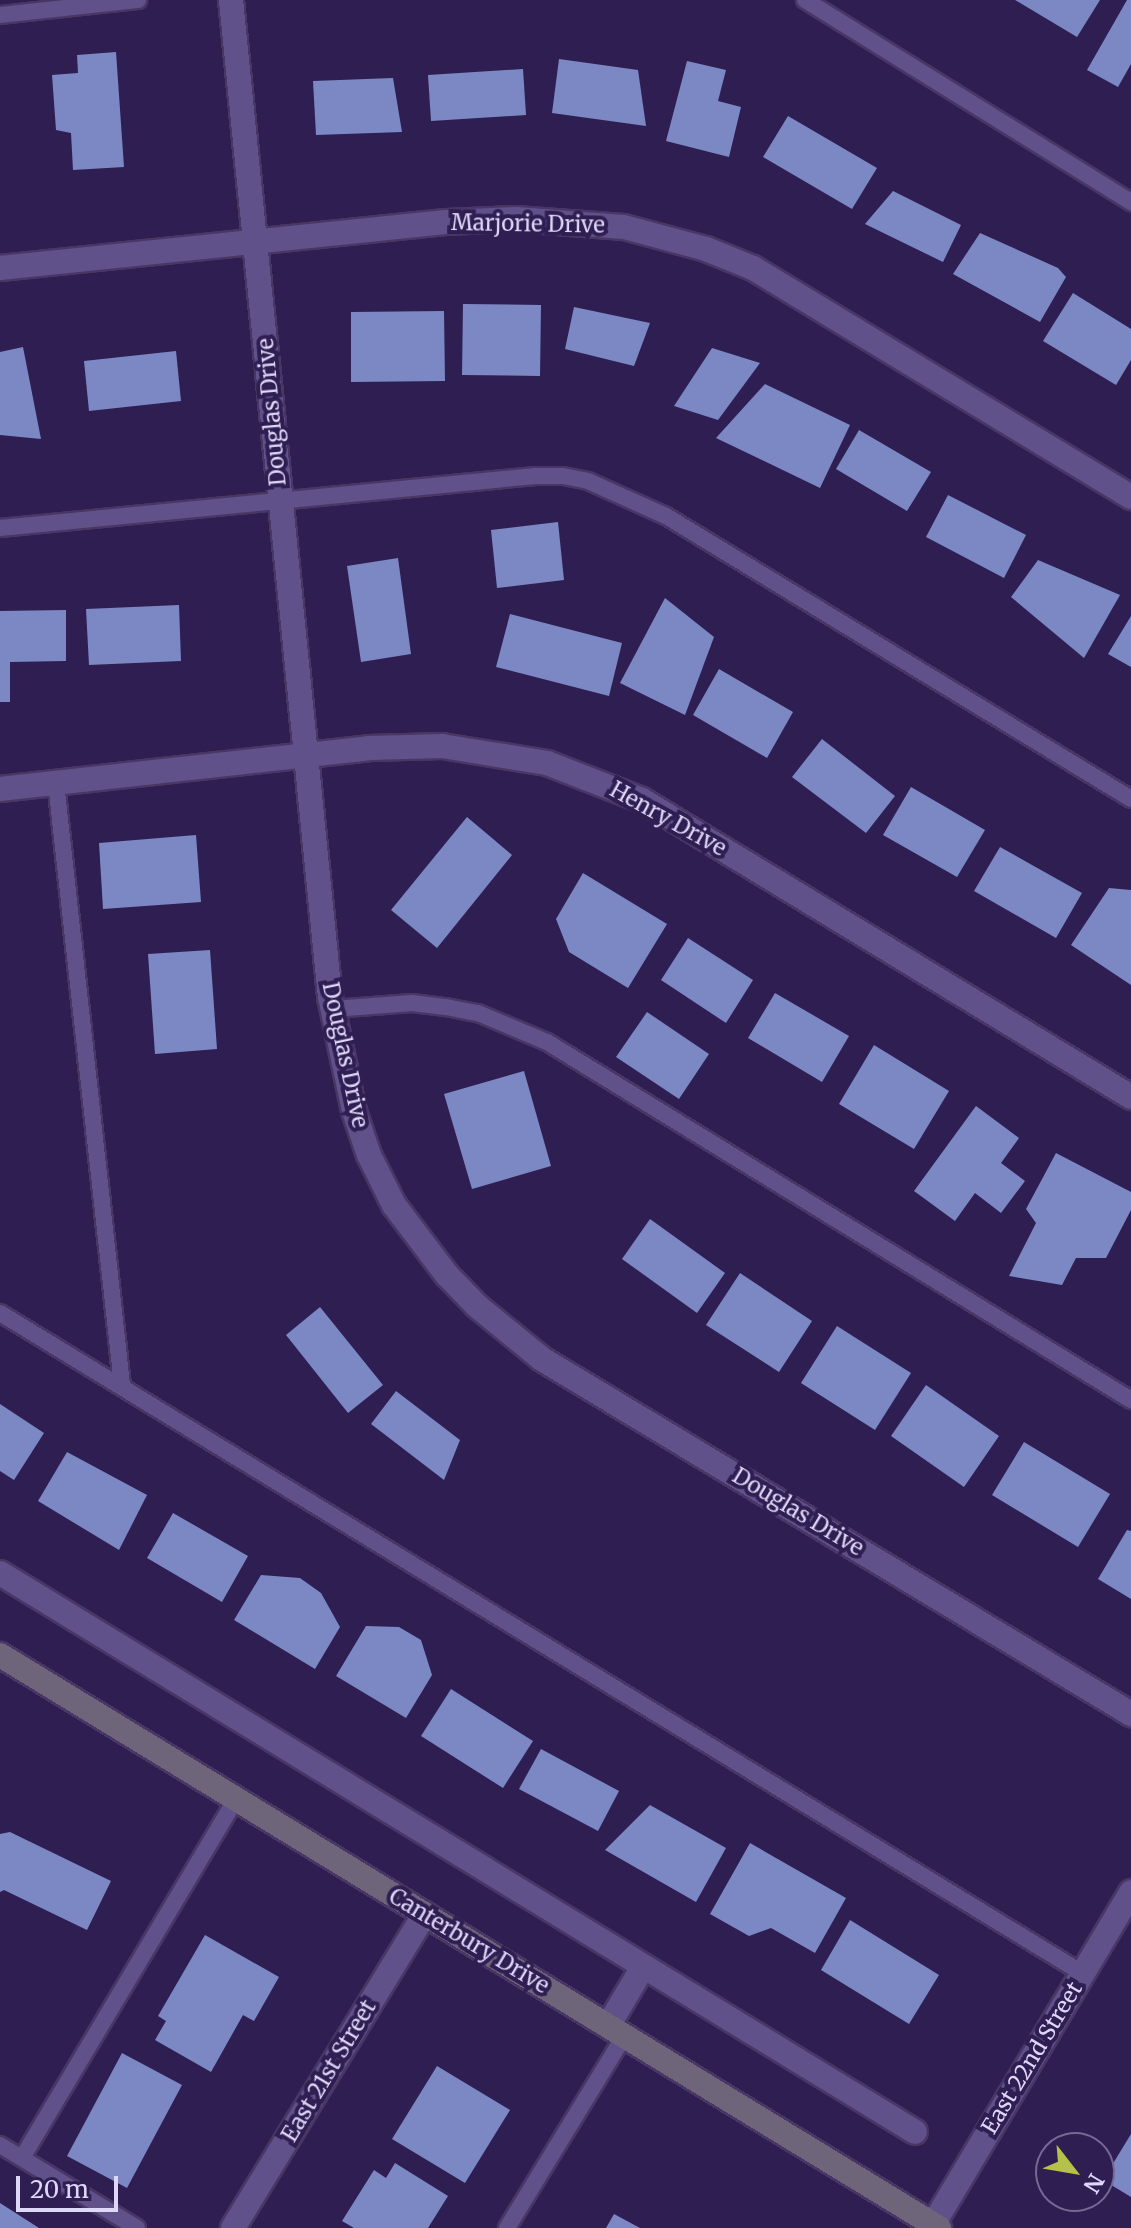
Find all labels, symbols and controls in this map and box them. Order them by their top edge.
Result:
street label: Marjorie Drive [451,209,605,239]
street label: Douglas Drive [252,337,292,487]
street label: Henry Drive [605,776,731,862]
street label: Douglas Drive [317,980,373,1130]
street label: Douglas Drive [728,1462,868,1562]
street label: Canterbury Drive [384,1883,554,1999]
street label: East 22nd Street [976,1977,1088,2139]
street label: East 21st Street [276,1995,382,2147]
north arrow [1035,2132,1115,2212]
scale bar [20,2160,122,2210]
text: N [1077,2169,1110,2198]
text: 20 m [30,2174,89,2205]

